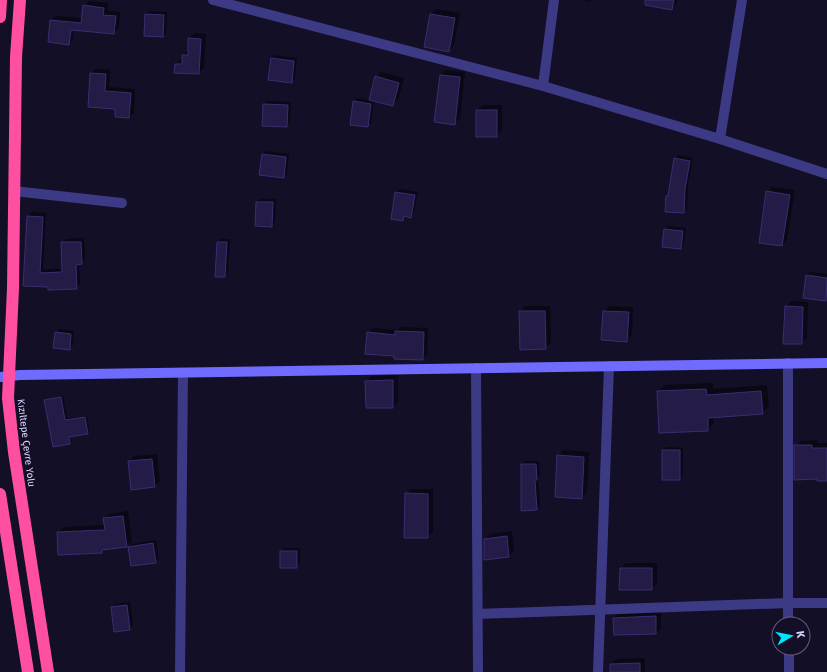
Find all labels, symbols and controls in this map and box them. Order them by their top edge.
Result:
street label: Kızıltepe Çevre Yolu [15,398,37,488]
north arrow [771,616,811,656]
text: K [793,630,808,640]

